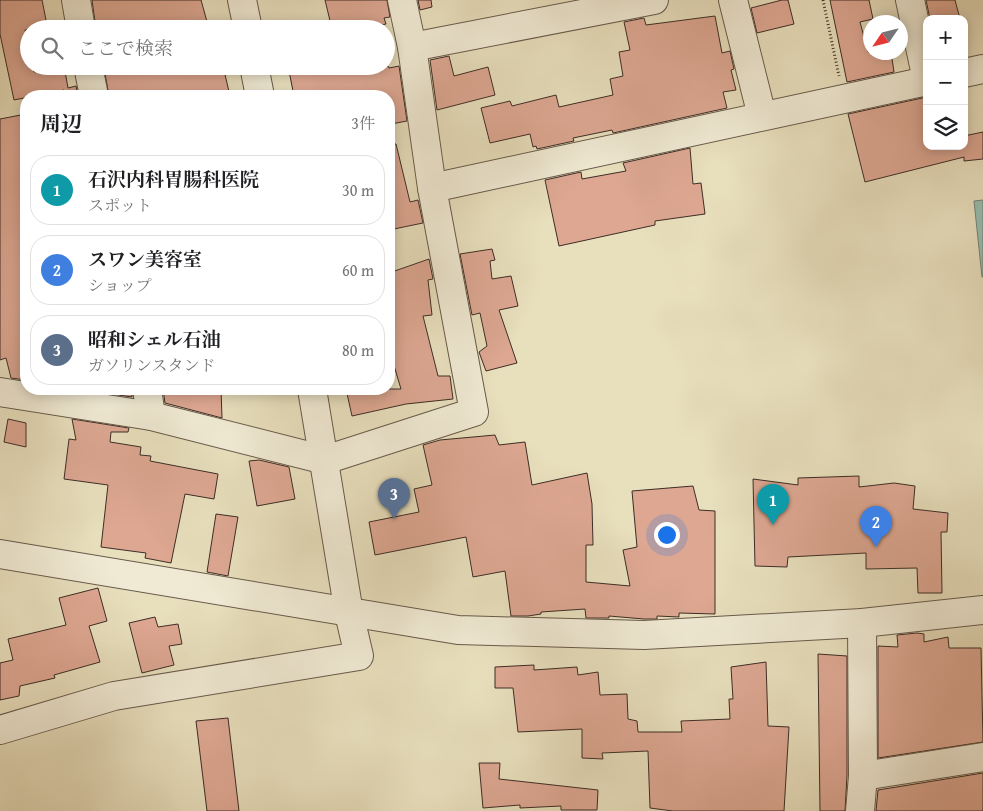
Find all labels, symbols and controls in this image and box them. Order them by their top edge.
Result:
north arrow [863,15,908,60]
map controls [923,15,968,150]
button: + [923,15,968,60]
search box [20,20,395,75]
icon: search [38,34,66,62]
text: ここで検索 [78,34,173,62]
button: − [923,60,968,105]
button: layers [923,105,968,150]
text: 周辺 [40,108,82,139]
text: 3件 [351,111,375,135]
text: 石沢内科胃腸科医院 [88,165,259,193]
text: 1 [53,178,61,202]
text: 30 m [342,178,374,202]
text: スポット [88,193,152,217]
text: スワン美容室 [88,245,202,273]
text: 2 [53,258,61,282]
text: 60 m [342,258,374,282]
text: ショップ [88,273,152,297]
text: 昭和シェル石油 [88,325,221,353]
text: 3 [53,338,61,362]
text: 80 m [342,338,374,362]
text: ガソリンスタンド [88,353,216,377]
pin: 3 [378,478,410,519]
pin: 1 [757,484,789,525]
pin: 2 [860,506,892,547]
your location [654,522,680,548]

